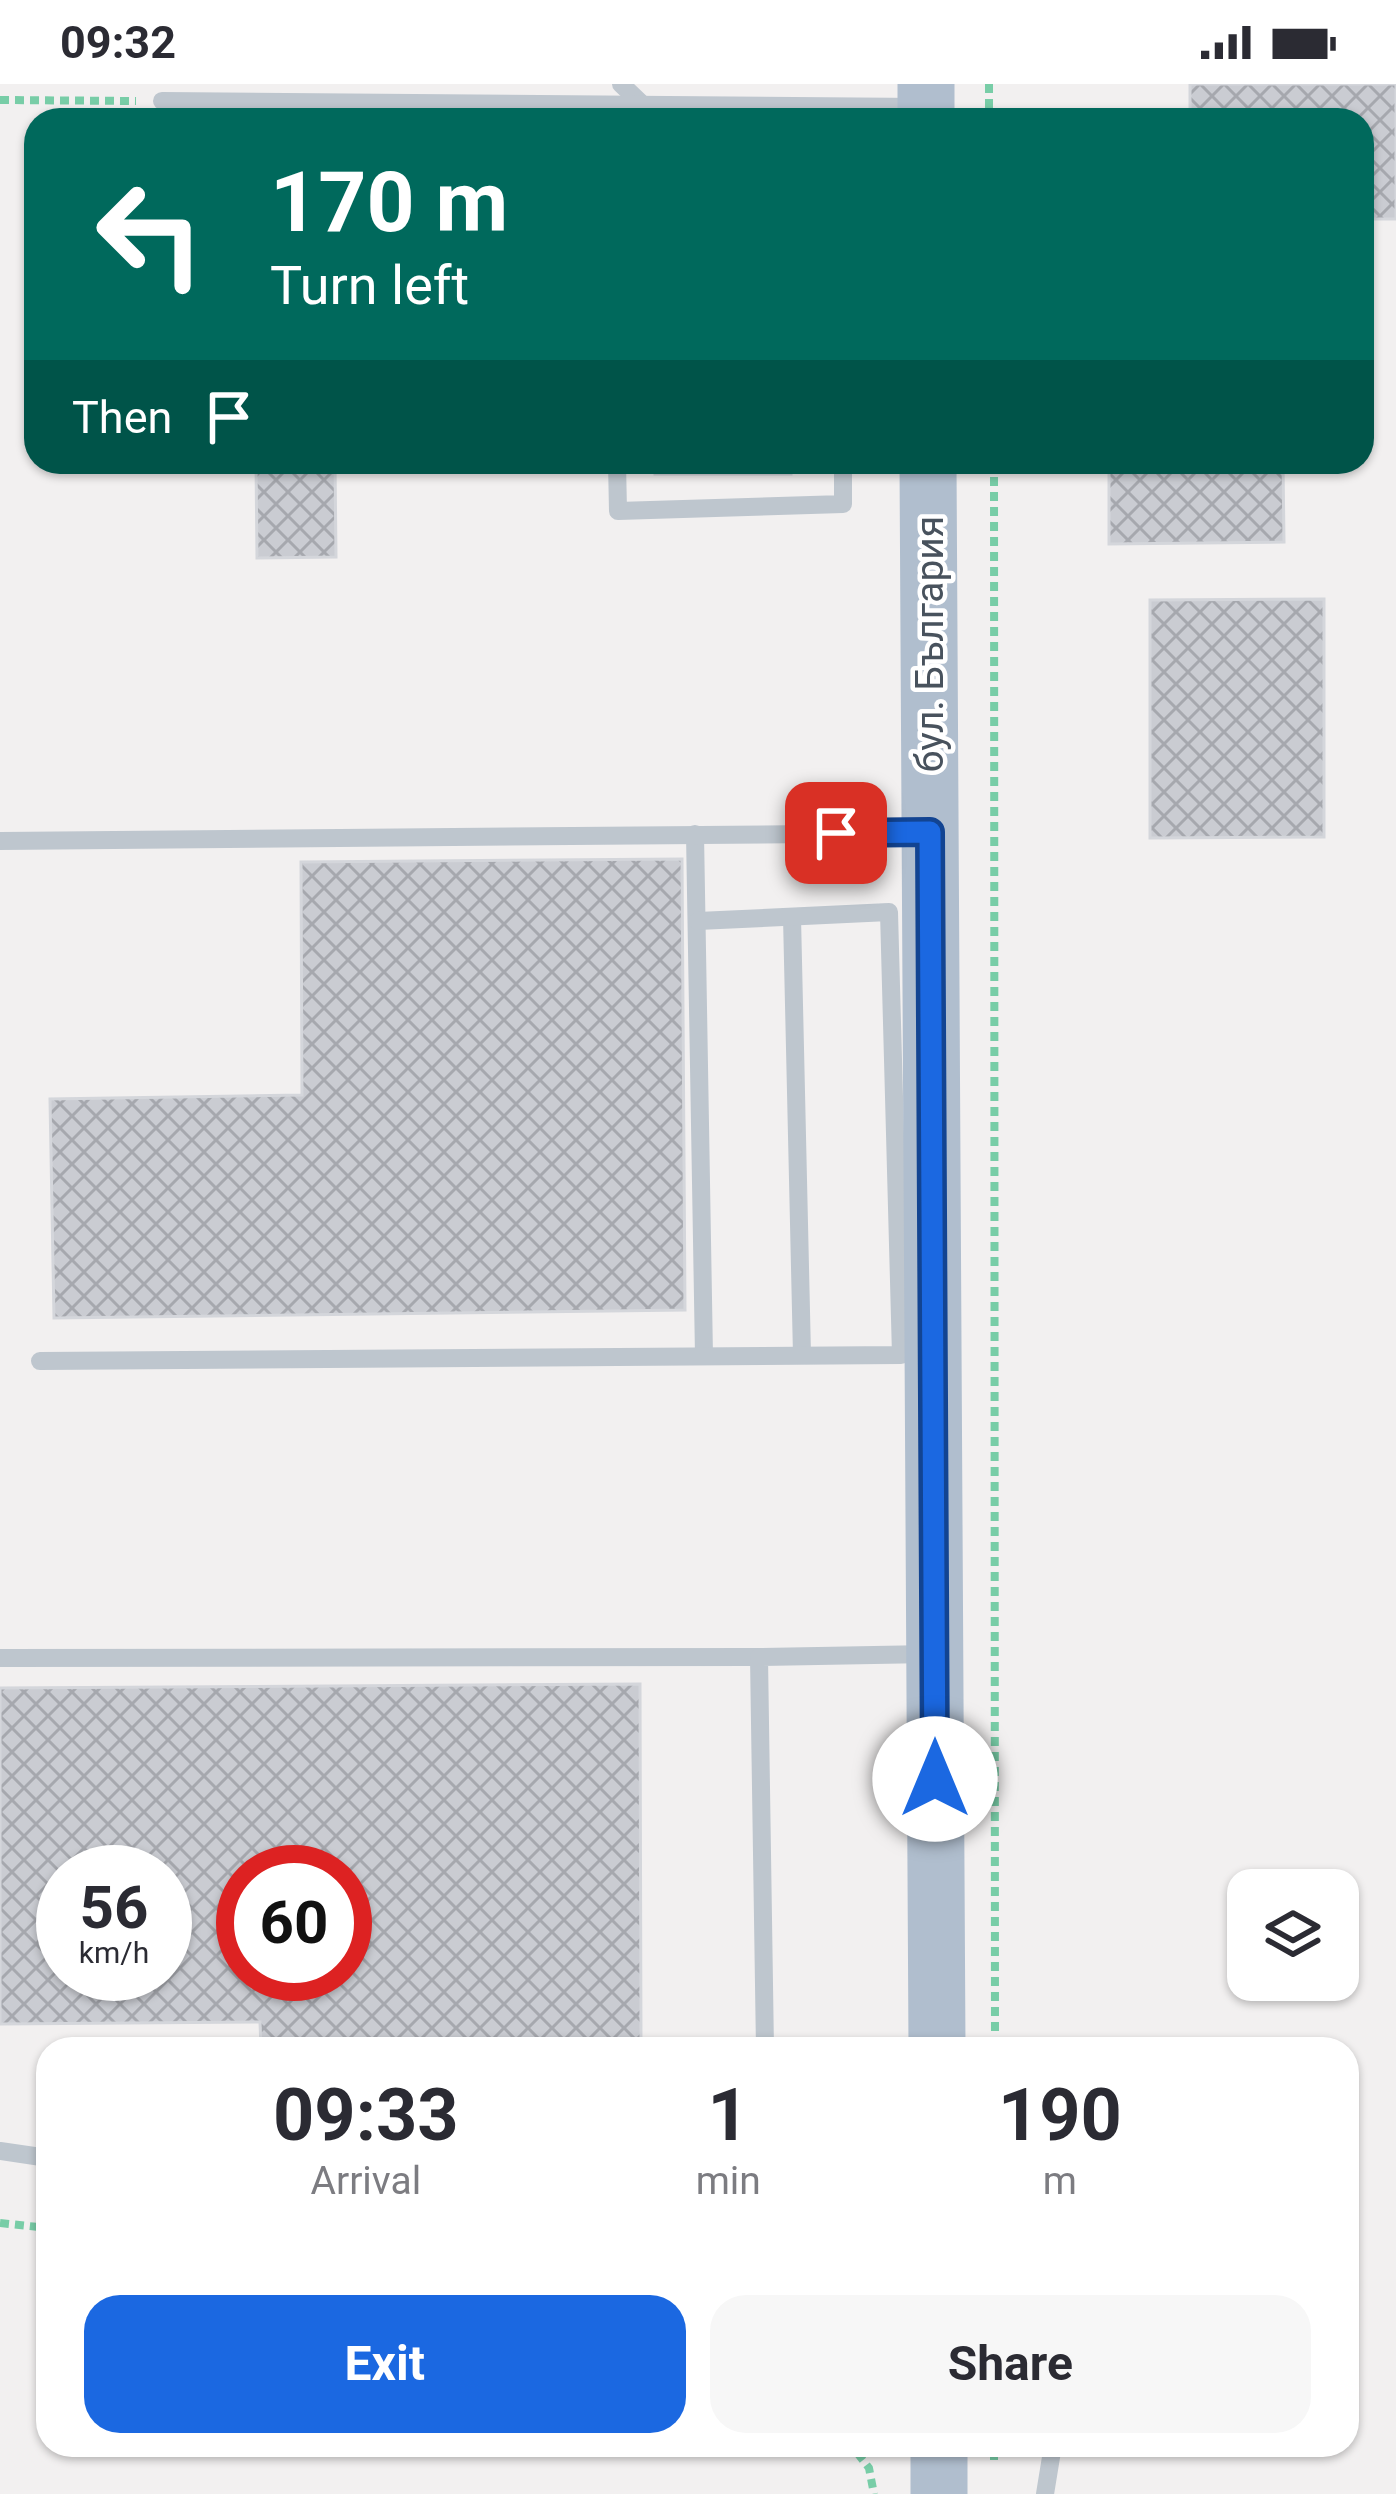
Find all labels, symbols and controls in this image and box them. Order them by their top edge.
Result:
text: 09:32 [60,16,176,69]
text: 170 m [270,153,508,252]
icon: left [72,156,228,312]
text: Turn left [270,254,469,317]
icon: arrive [196,384,262,450]
text: Then [72,391,172,444]
street label: бул. България [907,516,953,772]
pin [785,782,887,884]
icon: arrive [803,800,869,866]
position arrow [872,1716,998,1842]
speed limit sign: 60 [216,1845,372,2001]
map controls [1227,1869,1359,2001]
button: layers [1227,1869,1359,2001]
text: 56 [80,1872,148,1943]
text: km/h [79,1935,149,1970]
text: 09:33 [273,2073,459,2158]
text: 1 [708,2073,749,2158]
text: 190 [998,2073,1122,2158]
text: Arrival [310,2158,421,2204]
text: min [696,2158,761,2204]
text: m [1043,2158,1077,2204]
button: Exit [84,2295,686,2433]
button: Share [710,2295,1311,2433]

